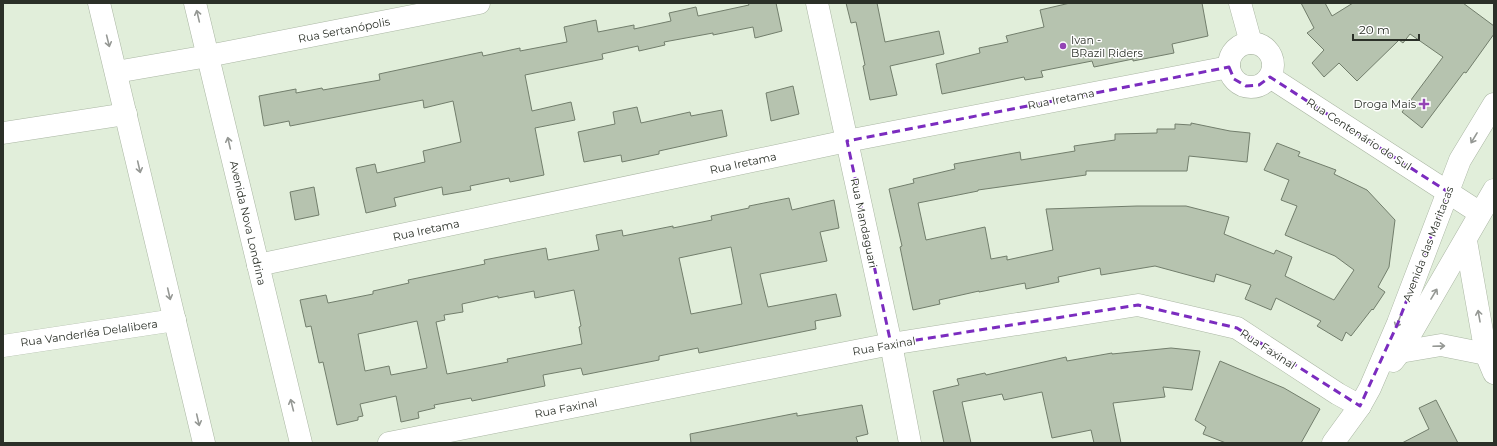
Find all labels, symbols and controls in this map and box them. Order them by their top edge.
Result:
one-way arrow [194,10,202,23]
street label: Rua Sertanópolis [297,14,392,46]
scale bar [1353,16,1419,42]
text: 20 m [1359,22,1390,37]
place label: Ivan - BRazil Riders [1071,33,1144,60]
one-way arrow [105,34,112,47]
marker: Ivan - BRazil Riders [1058,41,1068,51]
street label: Rua Iretama [1026,86,1096,112]
street label: Rua Centenário do Sul [1304,95,1414,173]
place label: Droga Mais [1354,97,1417,111]
marker: Droga Mais [1419,99,1429,109]
one-way arrow [1470,132,1478,143]
one-way arrow [224,136,232,149]
street label: Rua Iretama [708,149,778,177]
street label: Avenida Nova Londrina [227,159,269,287]
one-way arrow [136,160,143,173]
street label: Rua Mandaguari [848,177,880,269]
street label: Avenida das Maritacas [1400,184,1457,304]
street label: Rua Iretama [391,216,461,244]
one-way arrow [165,287,173,300]
one-way arrow [1431,288,1439,300]
one-way arrow [1475,310,1483,323]
street label: Rua Vanderléa Delalibera [19,316,159,350]
one-way arrow [1394,316,1402,328]
street label: Rua Faxinal [1237,326,1299,372]
street label: Rua Faxinal [851,334,917,358]
one-way arrow [1432,342,1445,350]
street label: Rua Faxinal [533,395,599,421]
one-way arrow [287,399,295,412]
one-way arrow [195,413,203,426]

